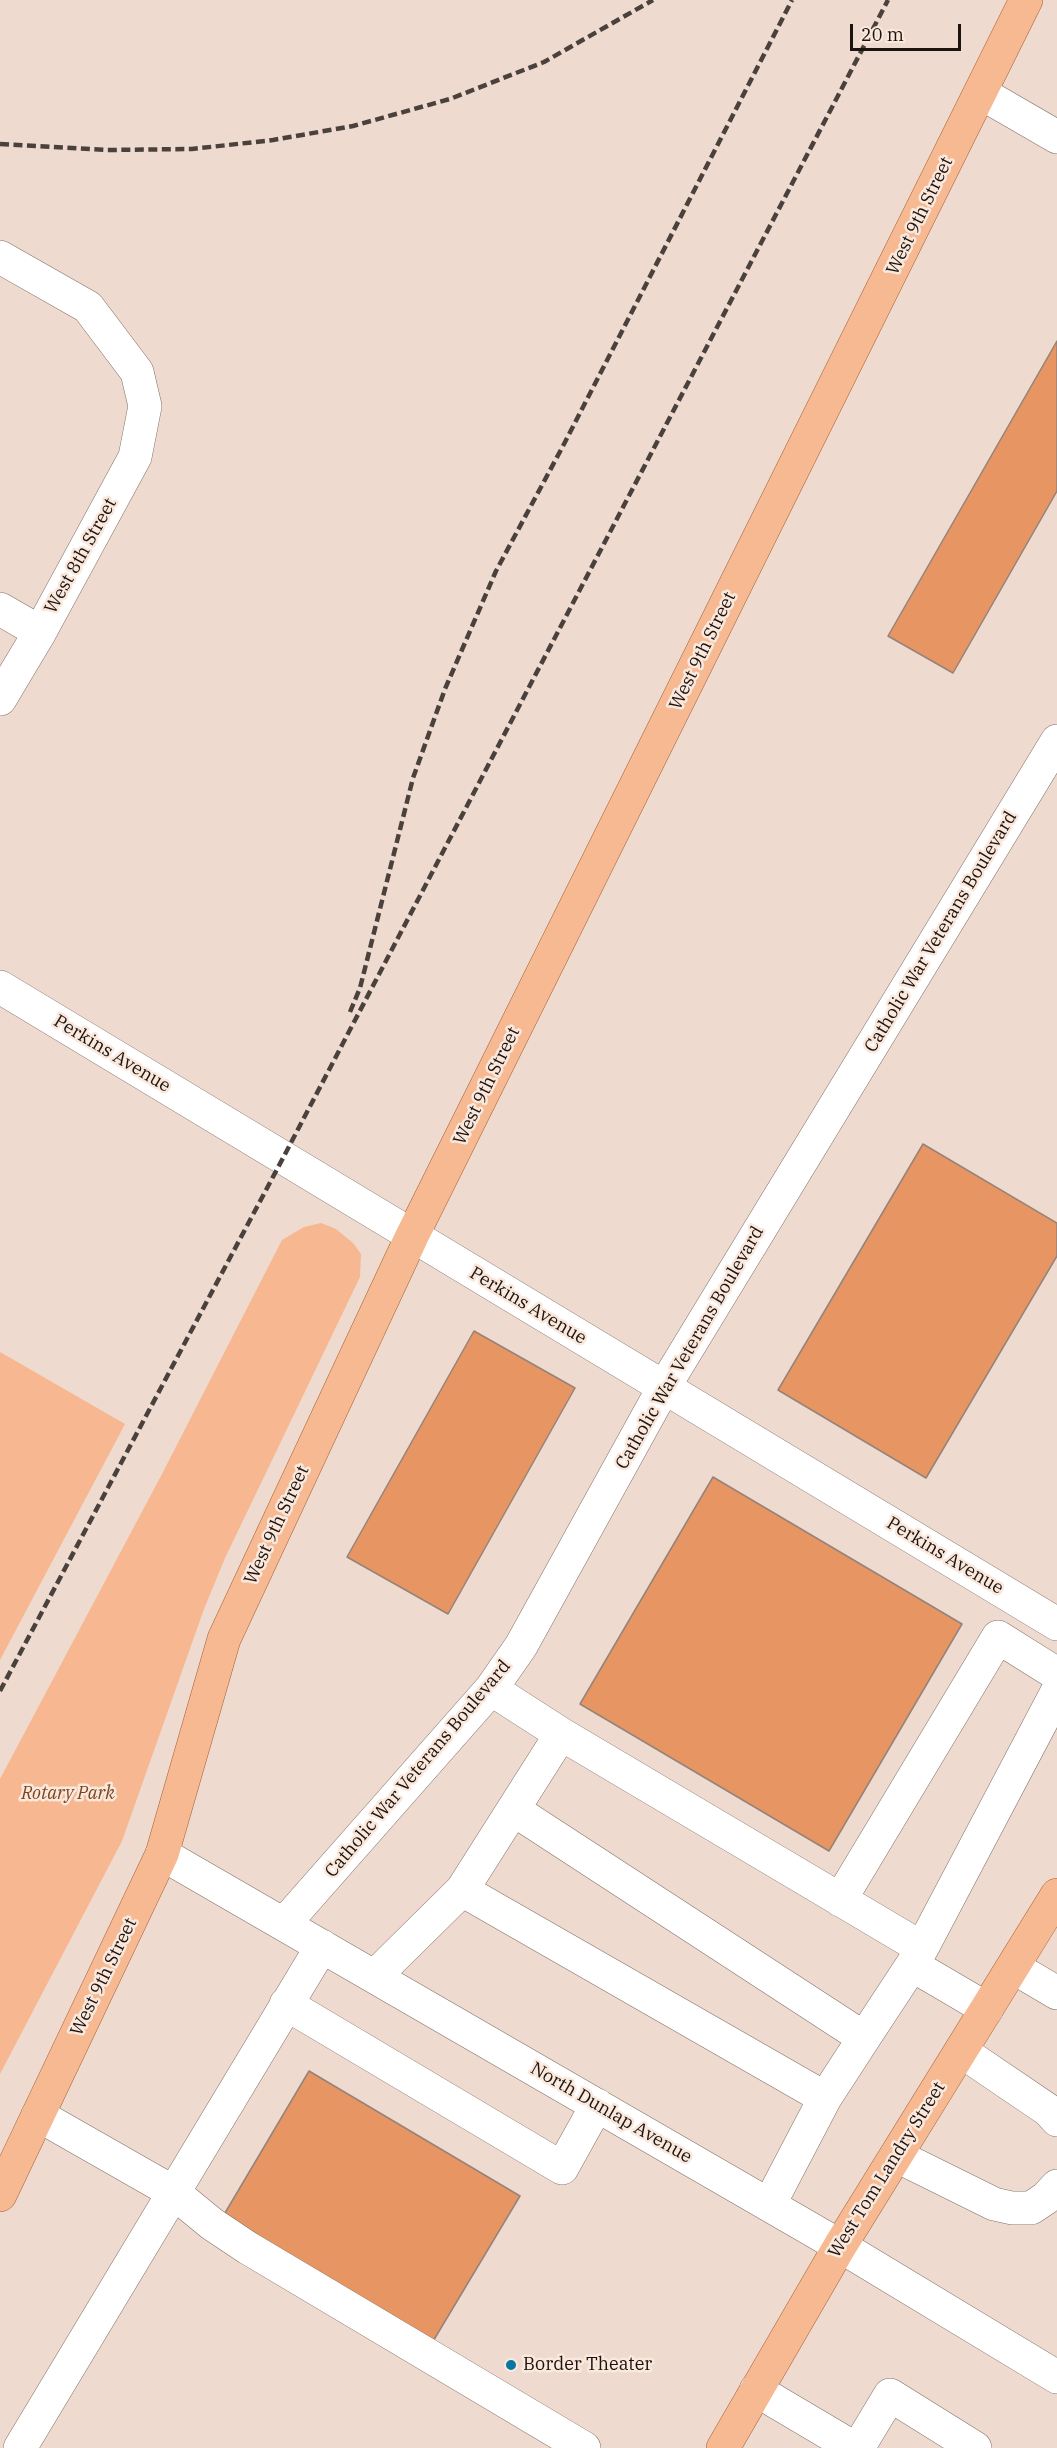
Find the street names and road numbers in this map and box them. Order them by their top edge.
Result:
street label: West 9th Street [882,153,958,279]
street label: West 8th Street [40,495,122,617]
street label: West 9th Street [665,588,741,714]
street label: Catholic War Veterans Boulevard [860,808,1022,1056]
street label: Perkins Avenue [50,1011,174,1097]
street label: West 9th Street [449,1023,525,1149]
street label: Catholic War Veterans Boulevard [611,1223,769,1473]
street label: Perkins Avenue [466,1263,590,1349]
street label: West 9th Street [240,1462,314,1588]
street label: Perkins Avenue [883,1513,1007,1599]
street label: Catholic War Veterans Boulevard [321,1656,515,1882]
street label: West 9th Street [66,1914,142,2040]
street label: North Dunlap Avenue [526,2058,696,2168]
street label: West Tom Landry Street [824,2078,950,2262]

